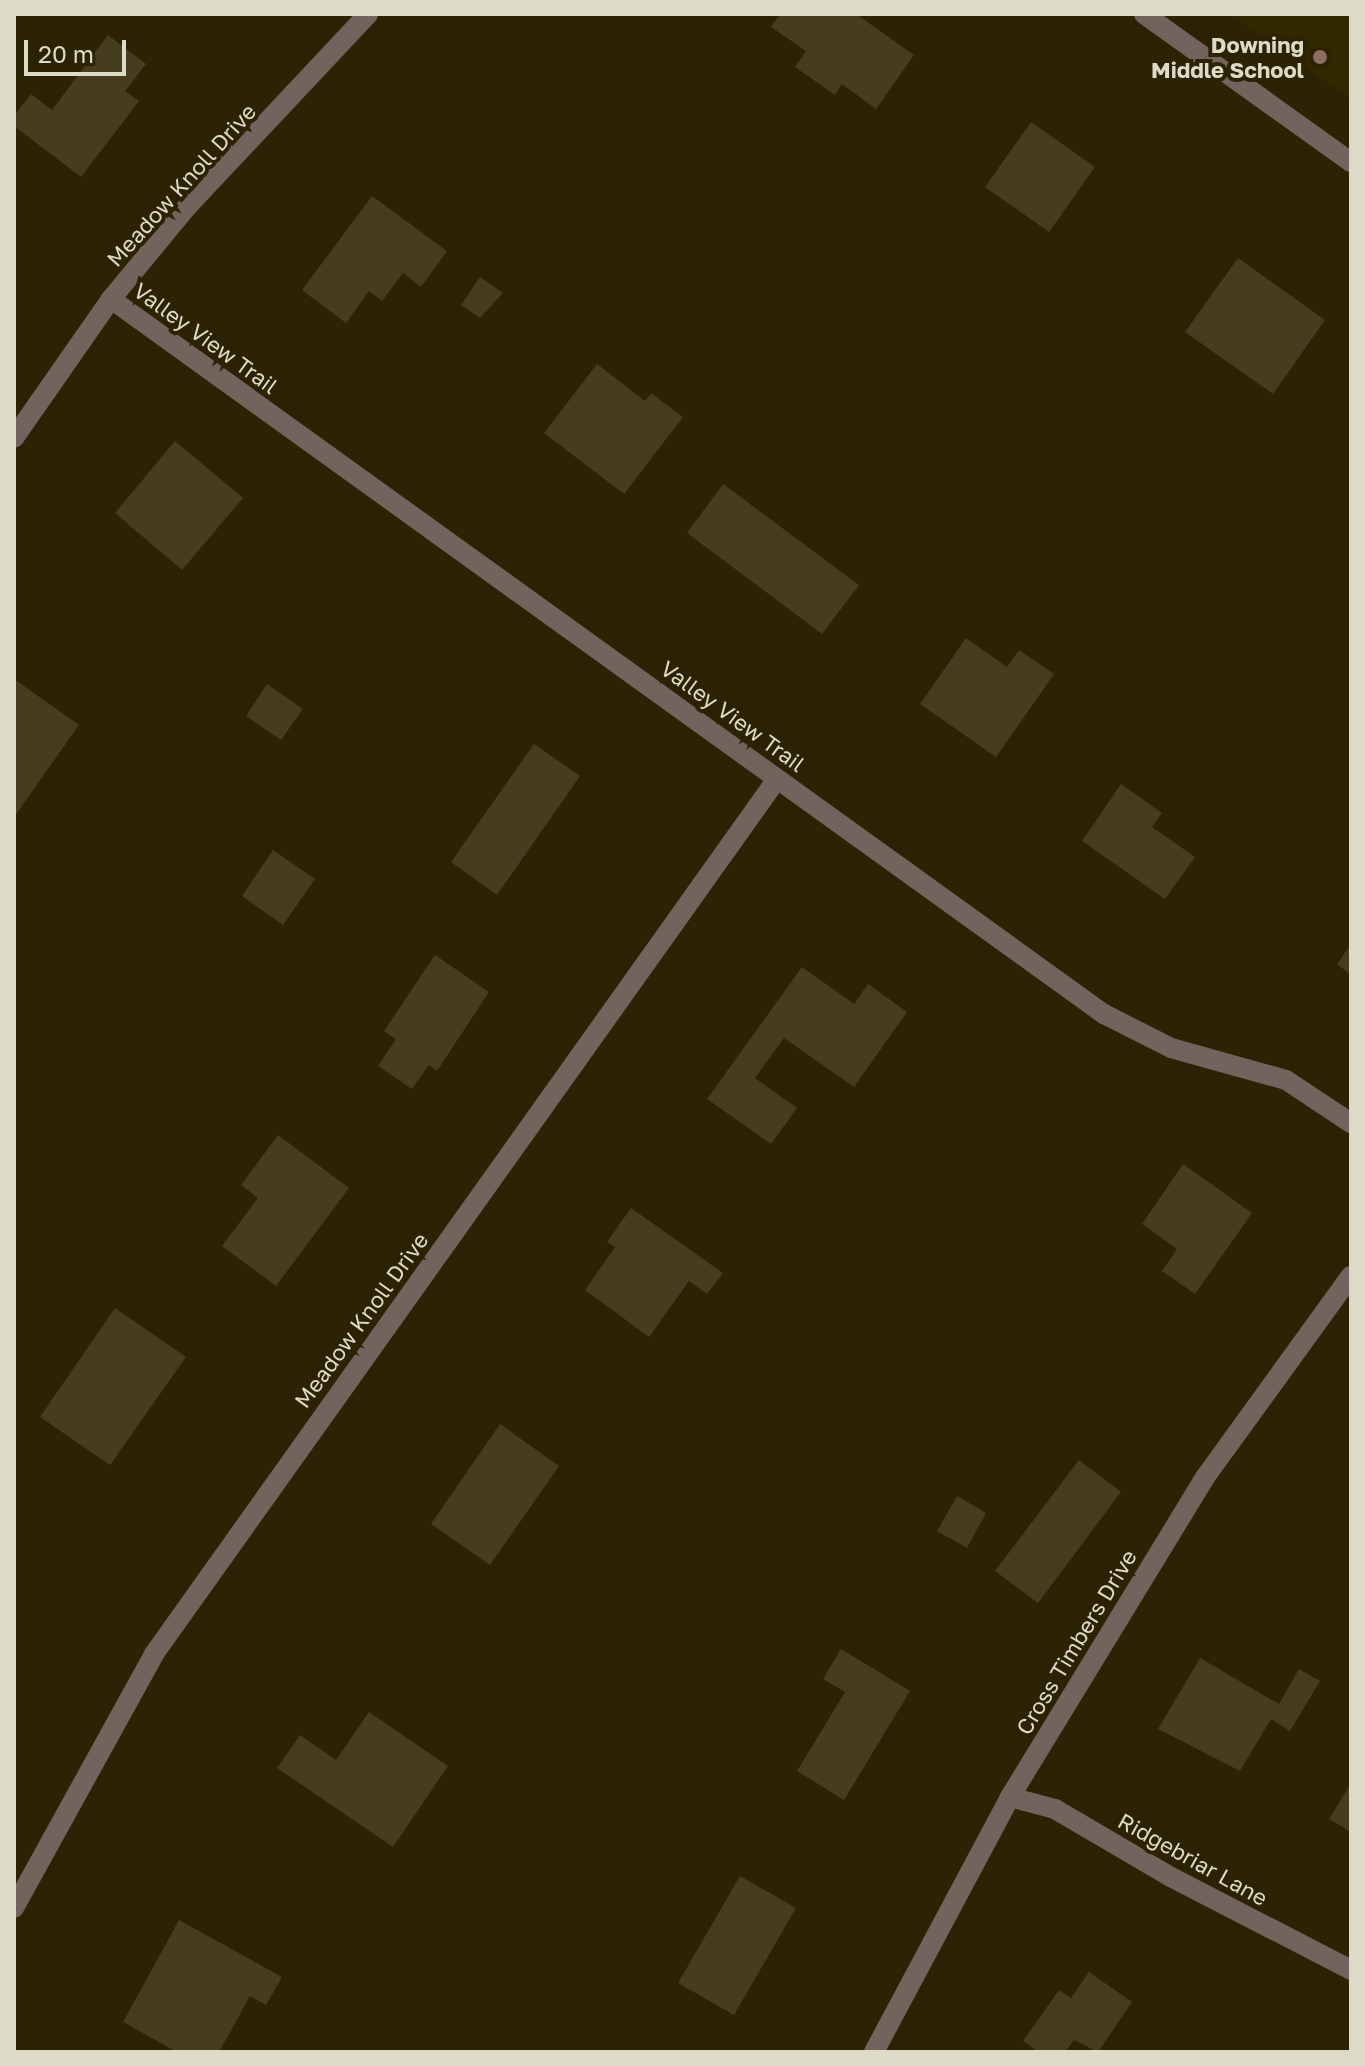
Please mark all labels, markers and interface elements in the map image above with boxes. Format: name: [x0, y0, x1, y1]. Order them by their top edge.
scale bar: [28, 24, 130, 74]
place label: Downing Middle School: [1151, 31, 1304, 82]
text: 20 m: [38, 39, 94, 68]
marker: Downing Middle School: [1311, 48, 1329, 66]
street label: Meadow Knoll Drive: [101, 98, 261, 272]
street label: Valley View Trail: [129, 277, 283, 399]
street label: Valley View Trail: [656, 655, 810, 777]
street label: Meadow Knoll Drive: [289, 1227, 433, 1413]
street label: Cross Timbers Drive: [1010, 1545, 1142, 1739]
street label: Ridgebriar Lane: [1114, 1807, 1272, 1911]

